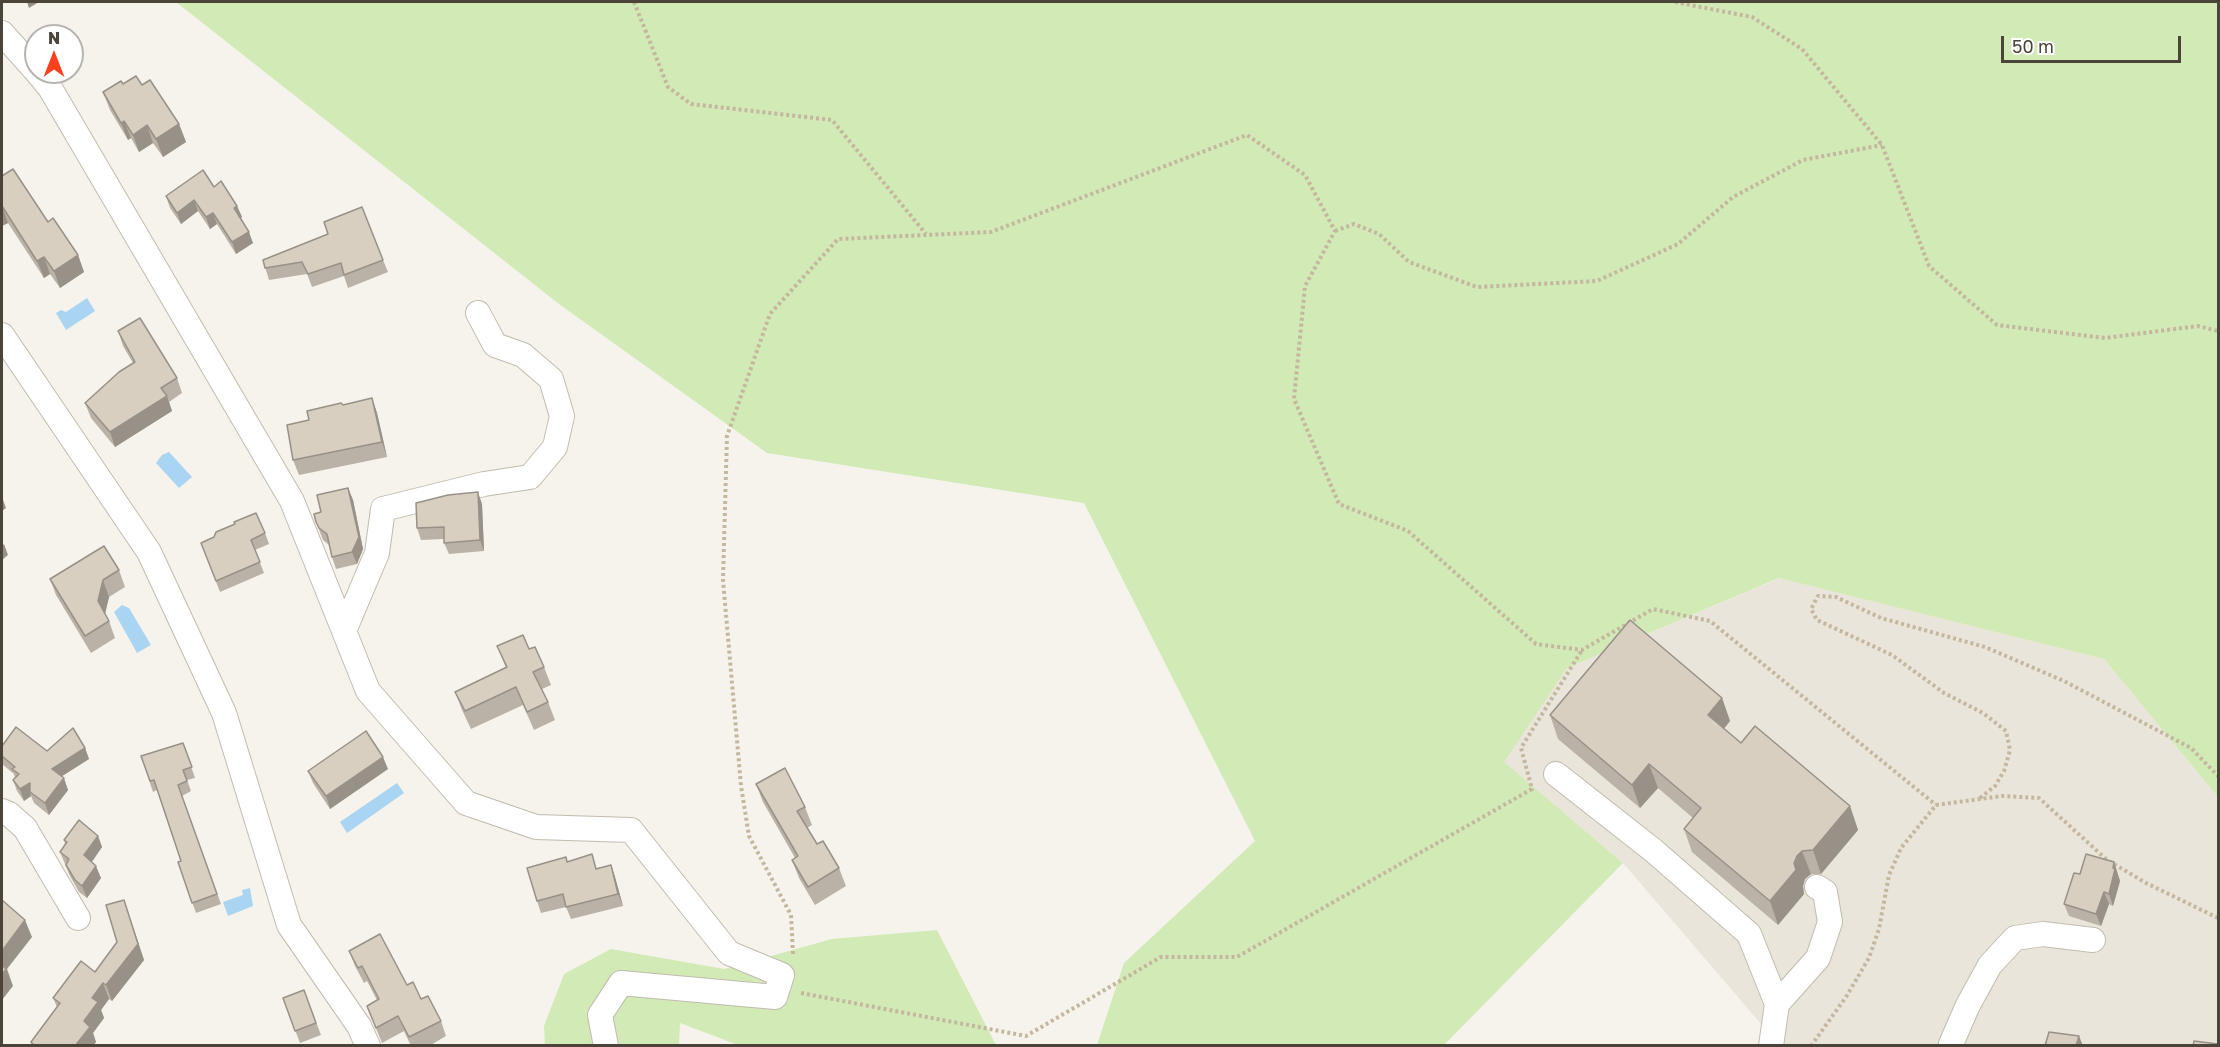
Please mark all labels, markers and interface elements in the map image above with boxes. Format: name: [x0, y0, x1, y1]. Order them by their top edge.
north arrow: [24, 24, 84, 84]
scale bar: [2004, 24, 2184, 62]
text: N: [48, 28, 60, 48]
text: 50 m: [2012, 35, 2054, 57]

